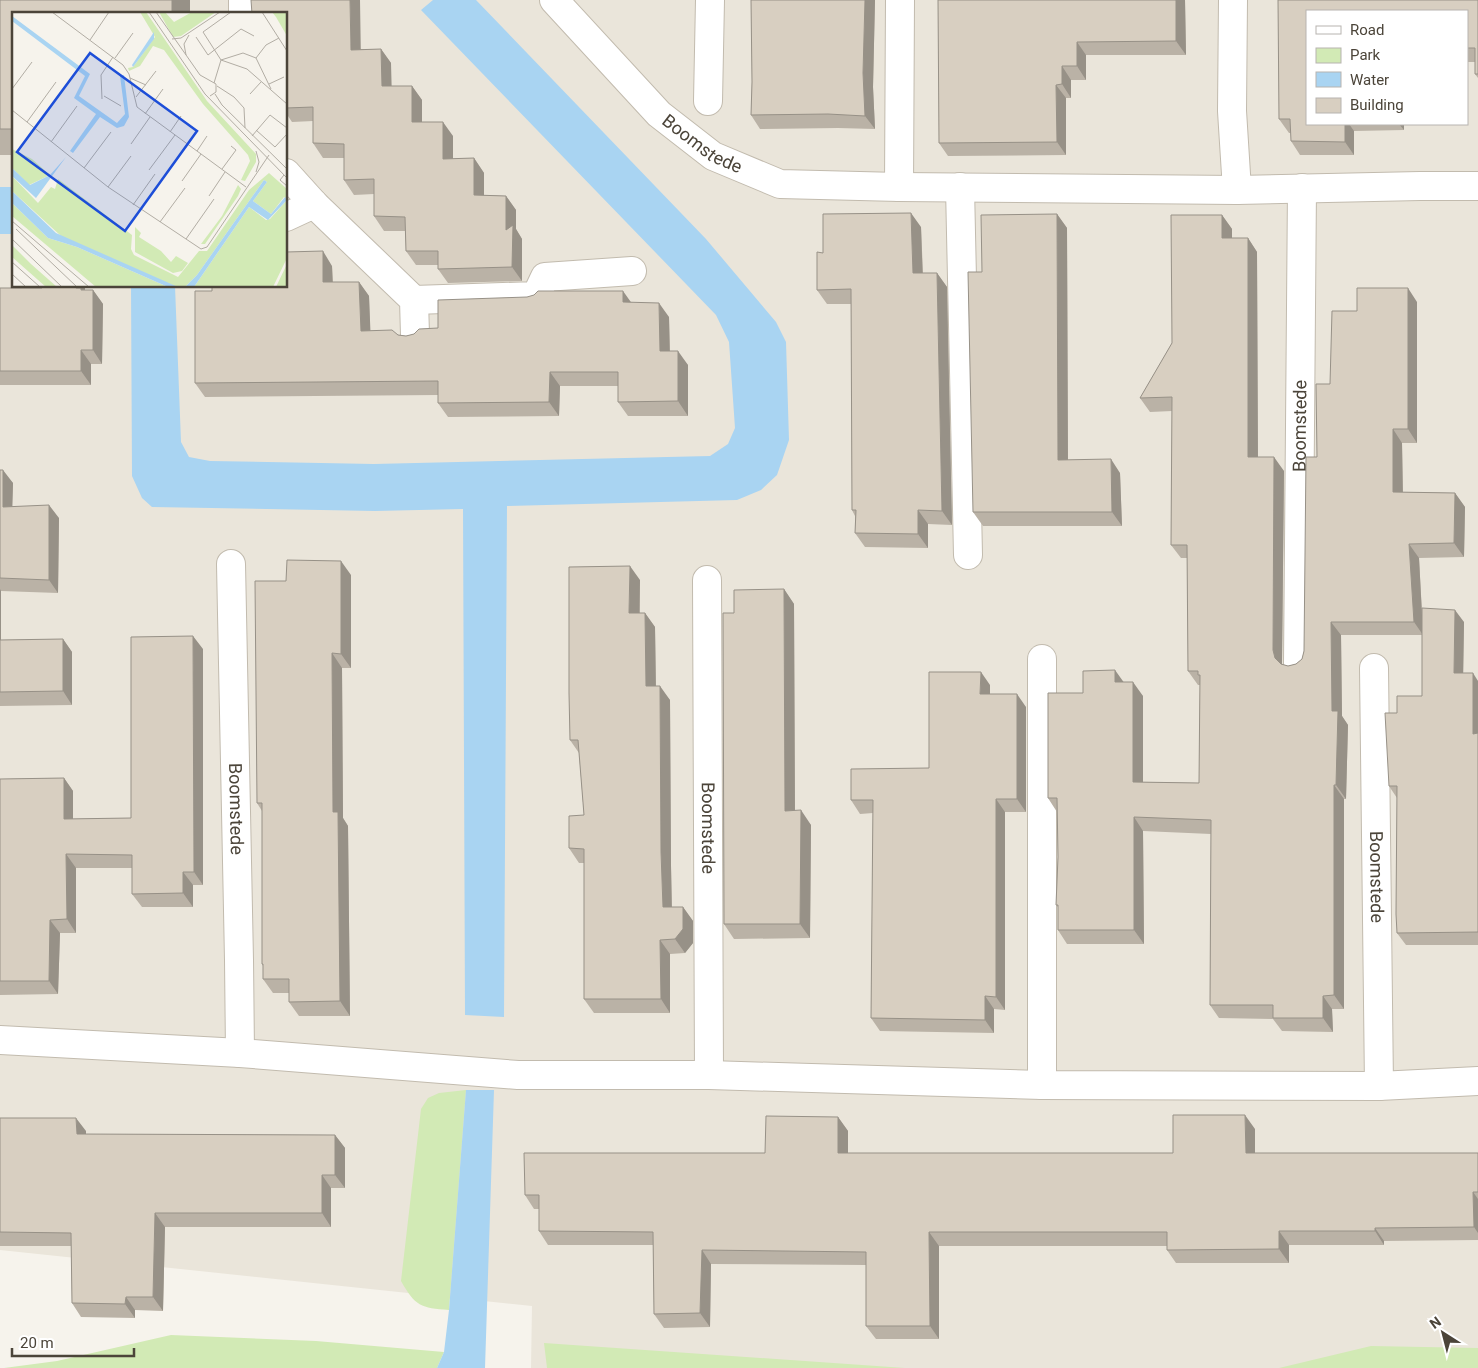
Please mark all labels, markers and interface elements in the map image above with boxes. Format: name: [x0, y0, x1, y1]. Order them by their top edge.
legend: [1306, 10, 1468, 125]
inset map: [12, 12, 288, 288]
text: Road: [1350, 21, 1384, 39]
text: Park: [1350, 46, 1381, 64]
text: Water: [1350, 71, 1389, 89]
text: Building: [1350, 96, 1404, 114]
street label: Boomstede: [658, 110, 745, 177]
street label: Boomstede: [1289, 380, 1310, 472]
street label: Boomstede: [225, 763, 248, 855]
street label: Boomstede: [698, 782, 719, 874]
street label: Boomstede: [1366, 831, 1388, 923]
north arrow: [1418, 1308, 1468, 1358]
text: N: [1427, 1313, 1444, 1332]
scale bar: [12, 1326, 135, 1358]
text: 20 m: [20, 1334, 54, 1352]

